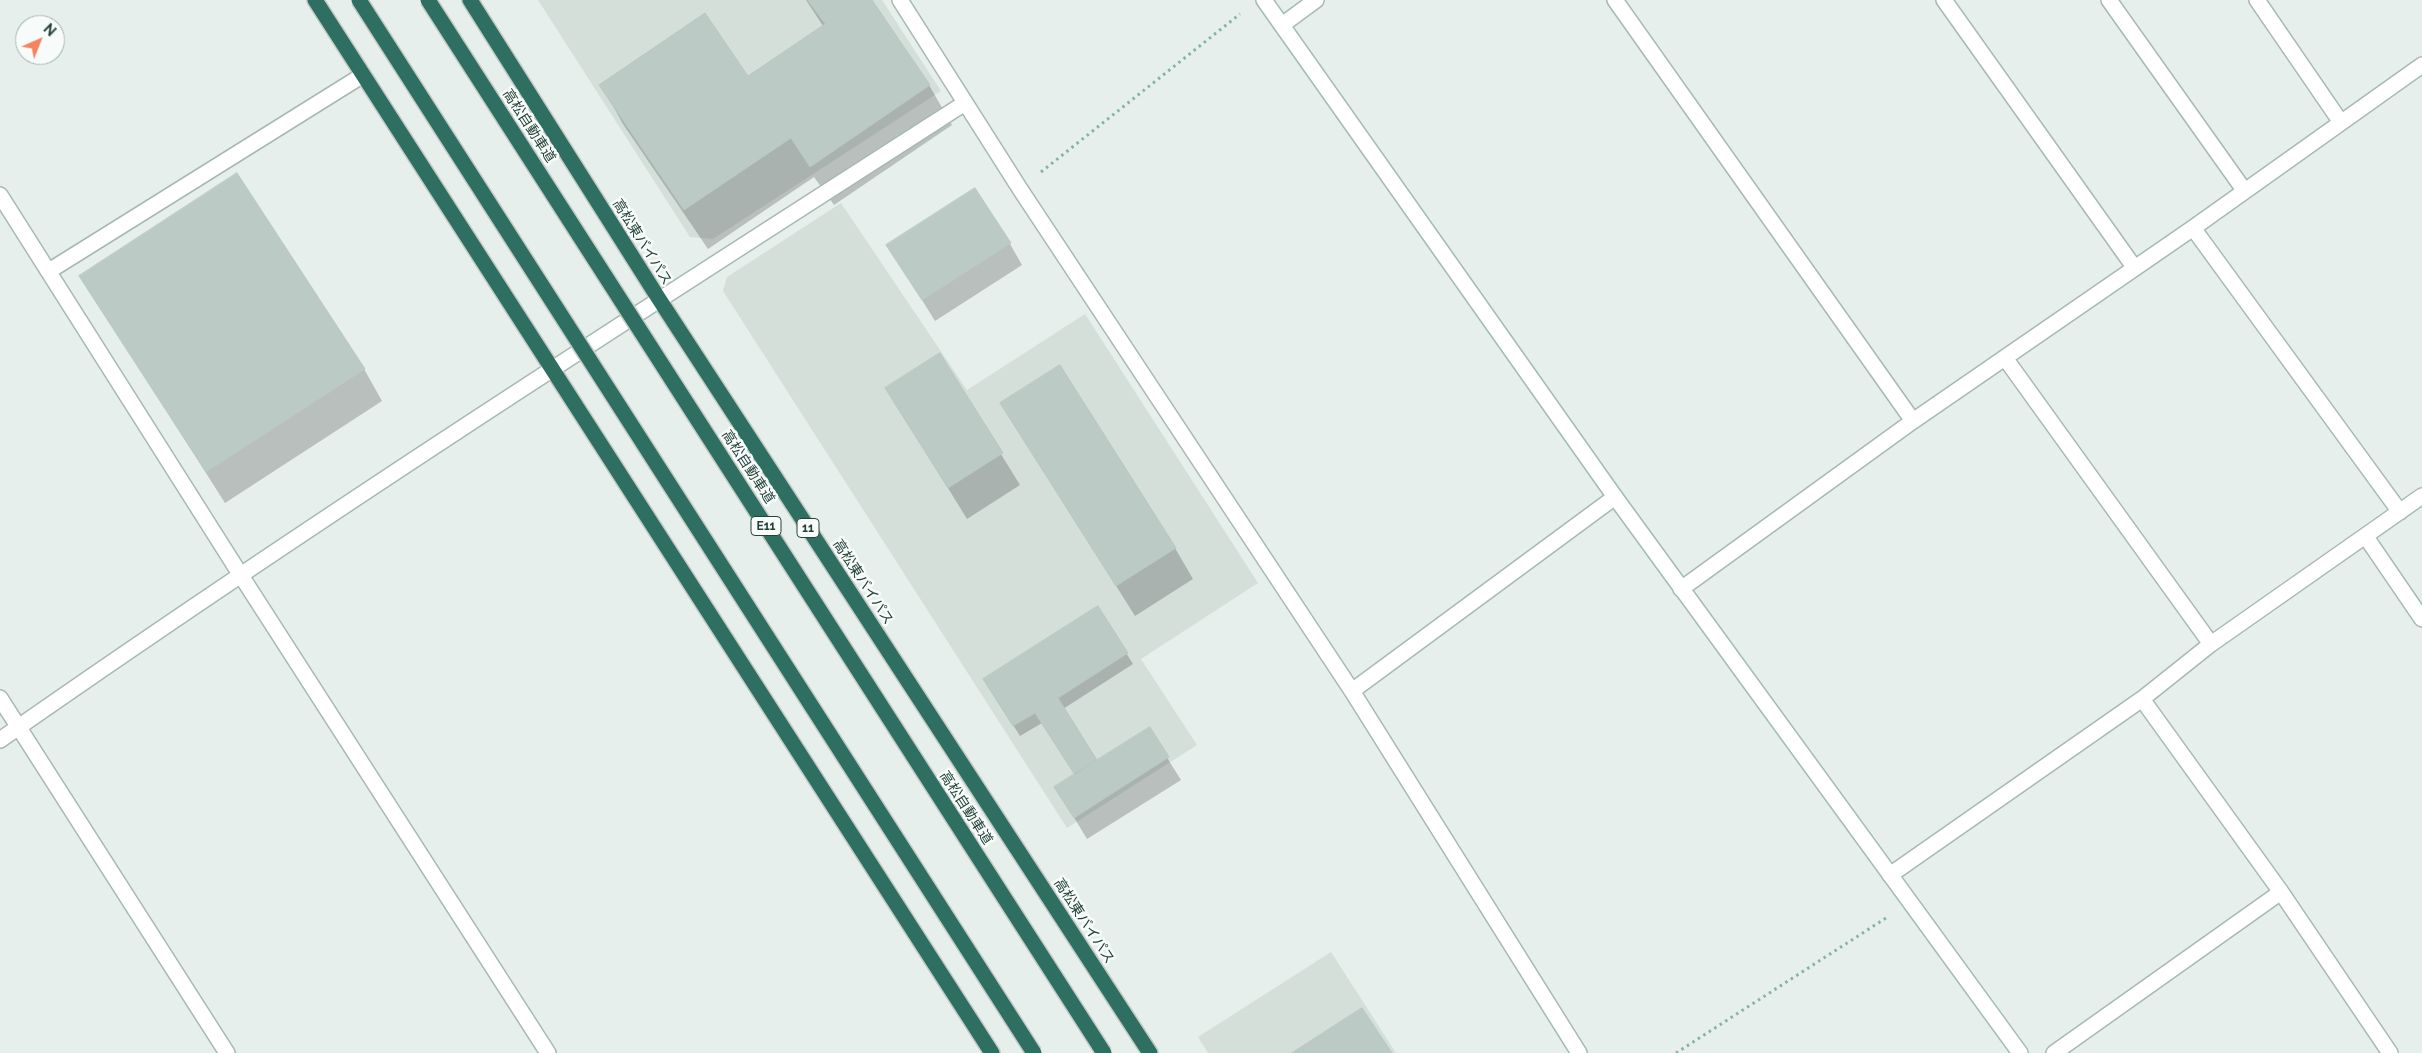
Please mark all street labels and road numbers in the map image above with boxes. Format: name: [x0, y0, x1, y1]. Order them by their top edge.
street label: 高松自動車道: [499, 86, 559, 166]
street label: 高松東バイパス: [609, 196, 675, 288]
street label: 高松自動車道: [718, 427, 778, 507]
road number: E11: [751, 516, 781, 536]
road number: 11: [797, 518, 819, 538]
street label: 高松東バイパス: [829, 536, 897, 628]
street label: 高松自動車道: [936, 768, 996, 848]
street label: 高松東バイパス: [1050, 875, 1118, 967]

